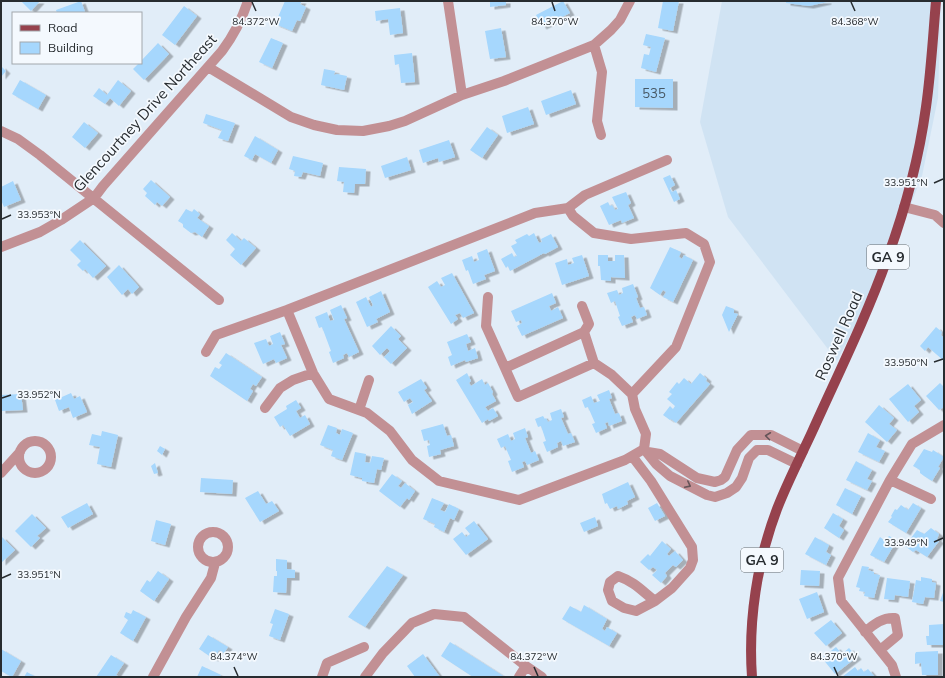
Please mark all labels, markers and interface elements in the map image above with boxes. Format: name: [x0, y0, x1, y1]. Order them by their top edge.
legend: [12, 12, 142, 64]
text: 84.372°W: [232, 15, 280, 28]
text: 84.370°W: [531, 15, 579, 28]
text: 84.368°W: [831, 15, 879, 28]
text: Road: [48, 20, 77, 35]
street label: Glencourtney Drive Northeast: [69, 30, 220, 195]
text: Building: [48, 40, 93, 55]
house number: 535: [642, 85, 666, 101]
text: 33.951°N: [884, 176, 928, 189]
text: 33.953°N: [17, 208, 61, 221]
road number: GA 9: [867, 245, 909, 269]
street label: Roswell Road: [811, 289, 867, 383]
text: 33.950°N: [884, 356, 928, 369]
text: 33.952°N: [17, 388, 61, 401]
one-way arrow: [765, 432, 771, 441]
one-way arrow: [684, 480, 691, 488]
text: 33.949°N: [884, 536, 928, 549]
road number: GA 9: [741, 548, 783, 572]
text: 33.951°N: [17, 568, 61, 581]
text: 84.374°W: [210, 650, 258, 663]
text: 84.372°W: [510, 650, 558, 663]
text: 84.370°W: [810, 650, 858, 663]

